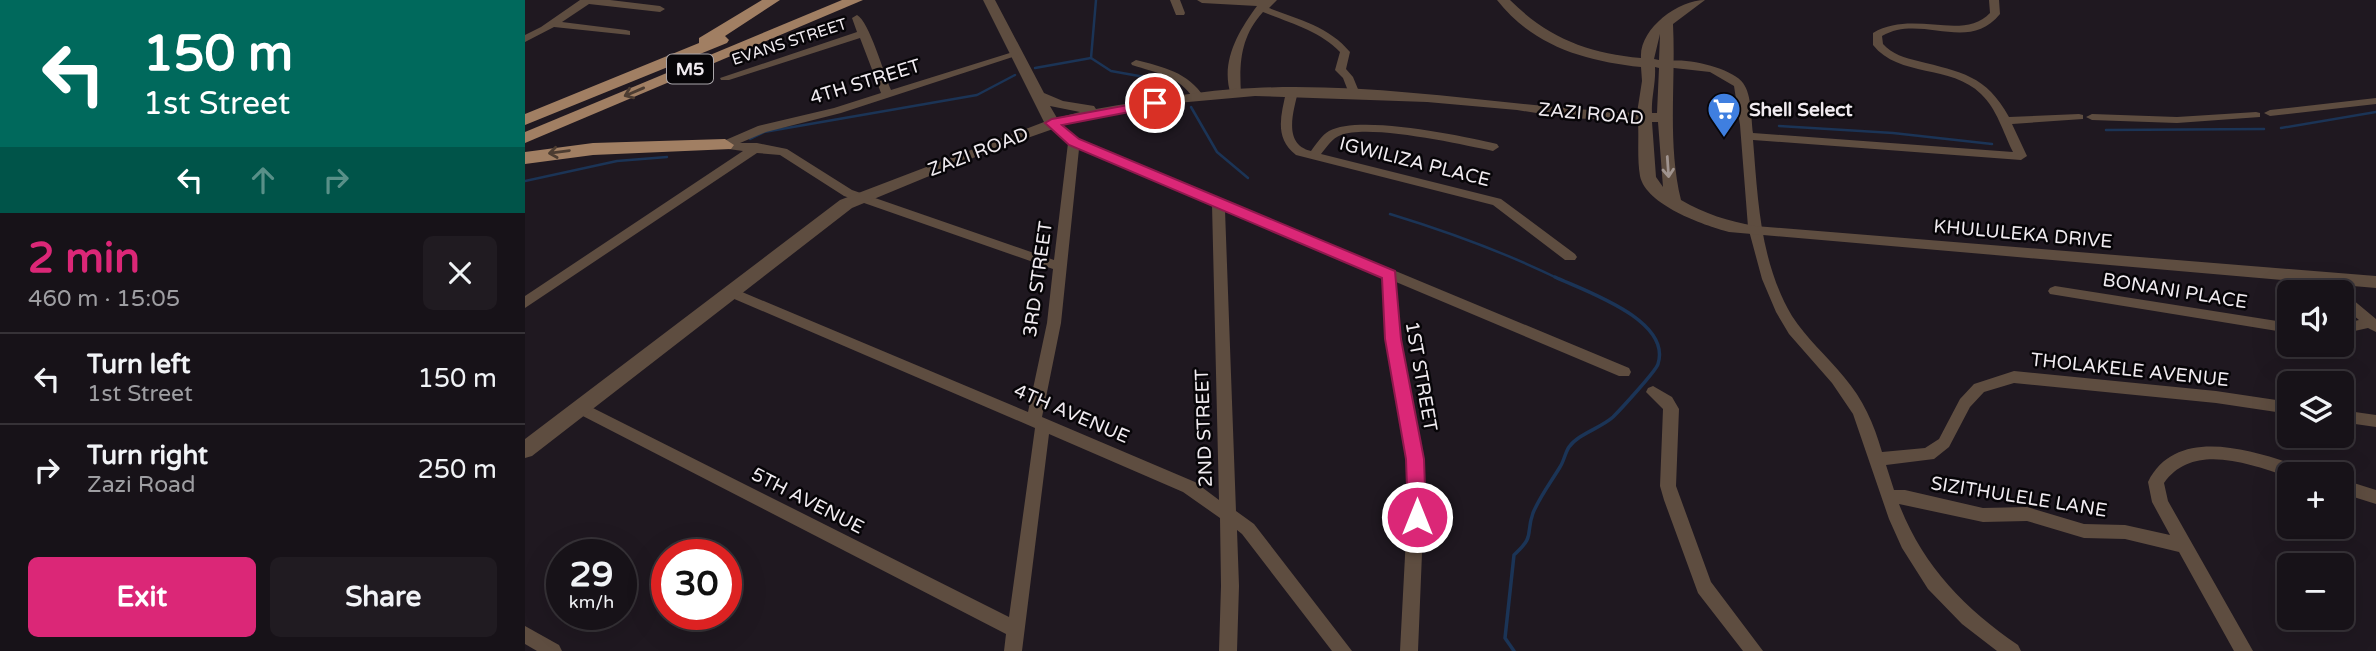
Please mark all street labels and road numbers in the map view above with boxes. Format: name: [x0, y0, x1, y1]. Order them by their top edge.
street label: EVANS STREET: [729, 14, 850, 70]
road number: M5: [667, 55, 713, 84]
street label: 4TH STREET: [807, 55, 924, 109]
street label: ZAZI ROAD: [1537, 98, 1645, 130]
street label: ZAZI ROAD: [925, 123, 1032, 181]
street label: IGWILIZA PLACE: [1337, 133, 1492, 191]
street label: KHULULEKA DRIVE: [1933, 215, 2113, 253]
street label: 3RD STREET: [1019, 219, 1057, 338]
street label: BONANI PLACE: [2101, 269, 2249, 313]
street label: 1ST STREET: [1401, 319, 1442, 433]
street label: THOLAKELE AVENUE: [2030, 349, 2230, 391]
street label: 2ND STREET: [1191, 368, 1217, 487]
street label: 4TH AVENUE: [1011, 380, 1133, 448]
street label: 5TH AVENUE: [748, 463, 867, 539]
street label: SIZITHULELE LANE: [1929, 472, 2109, 522]

